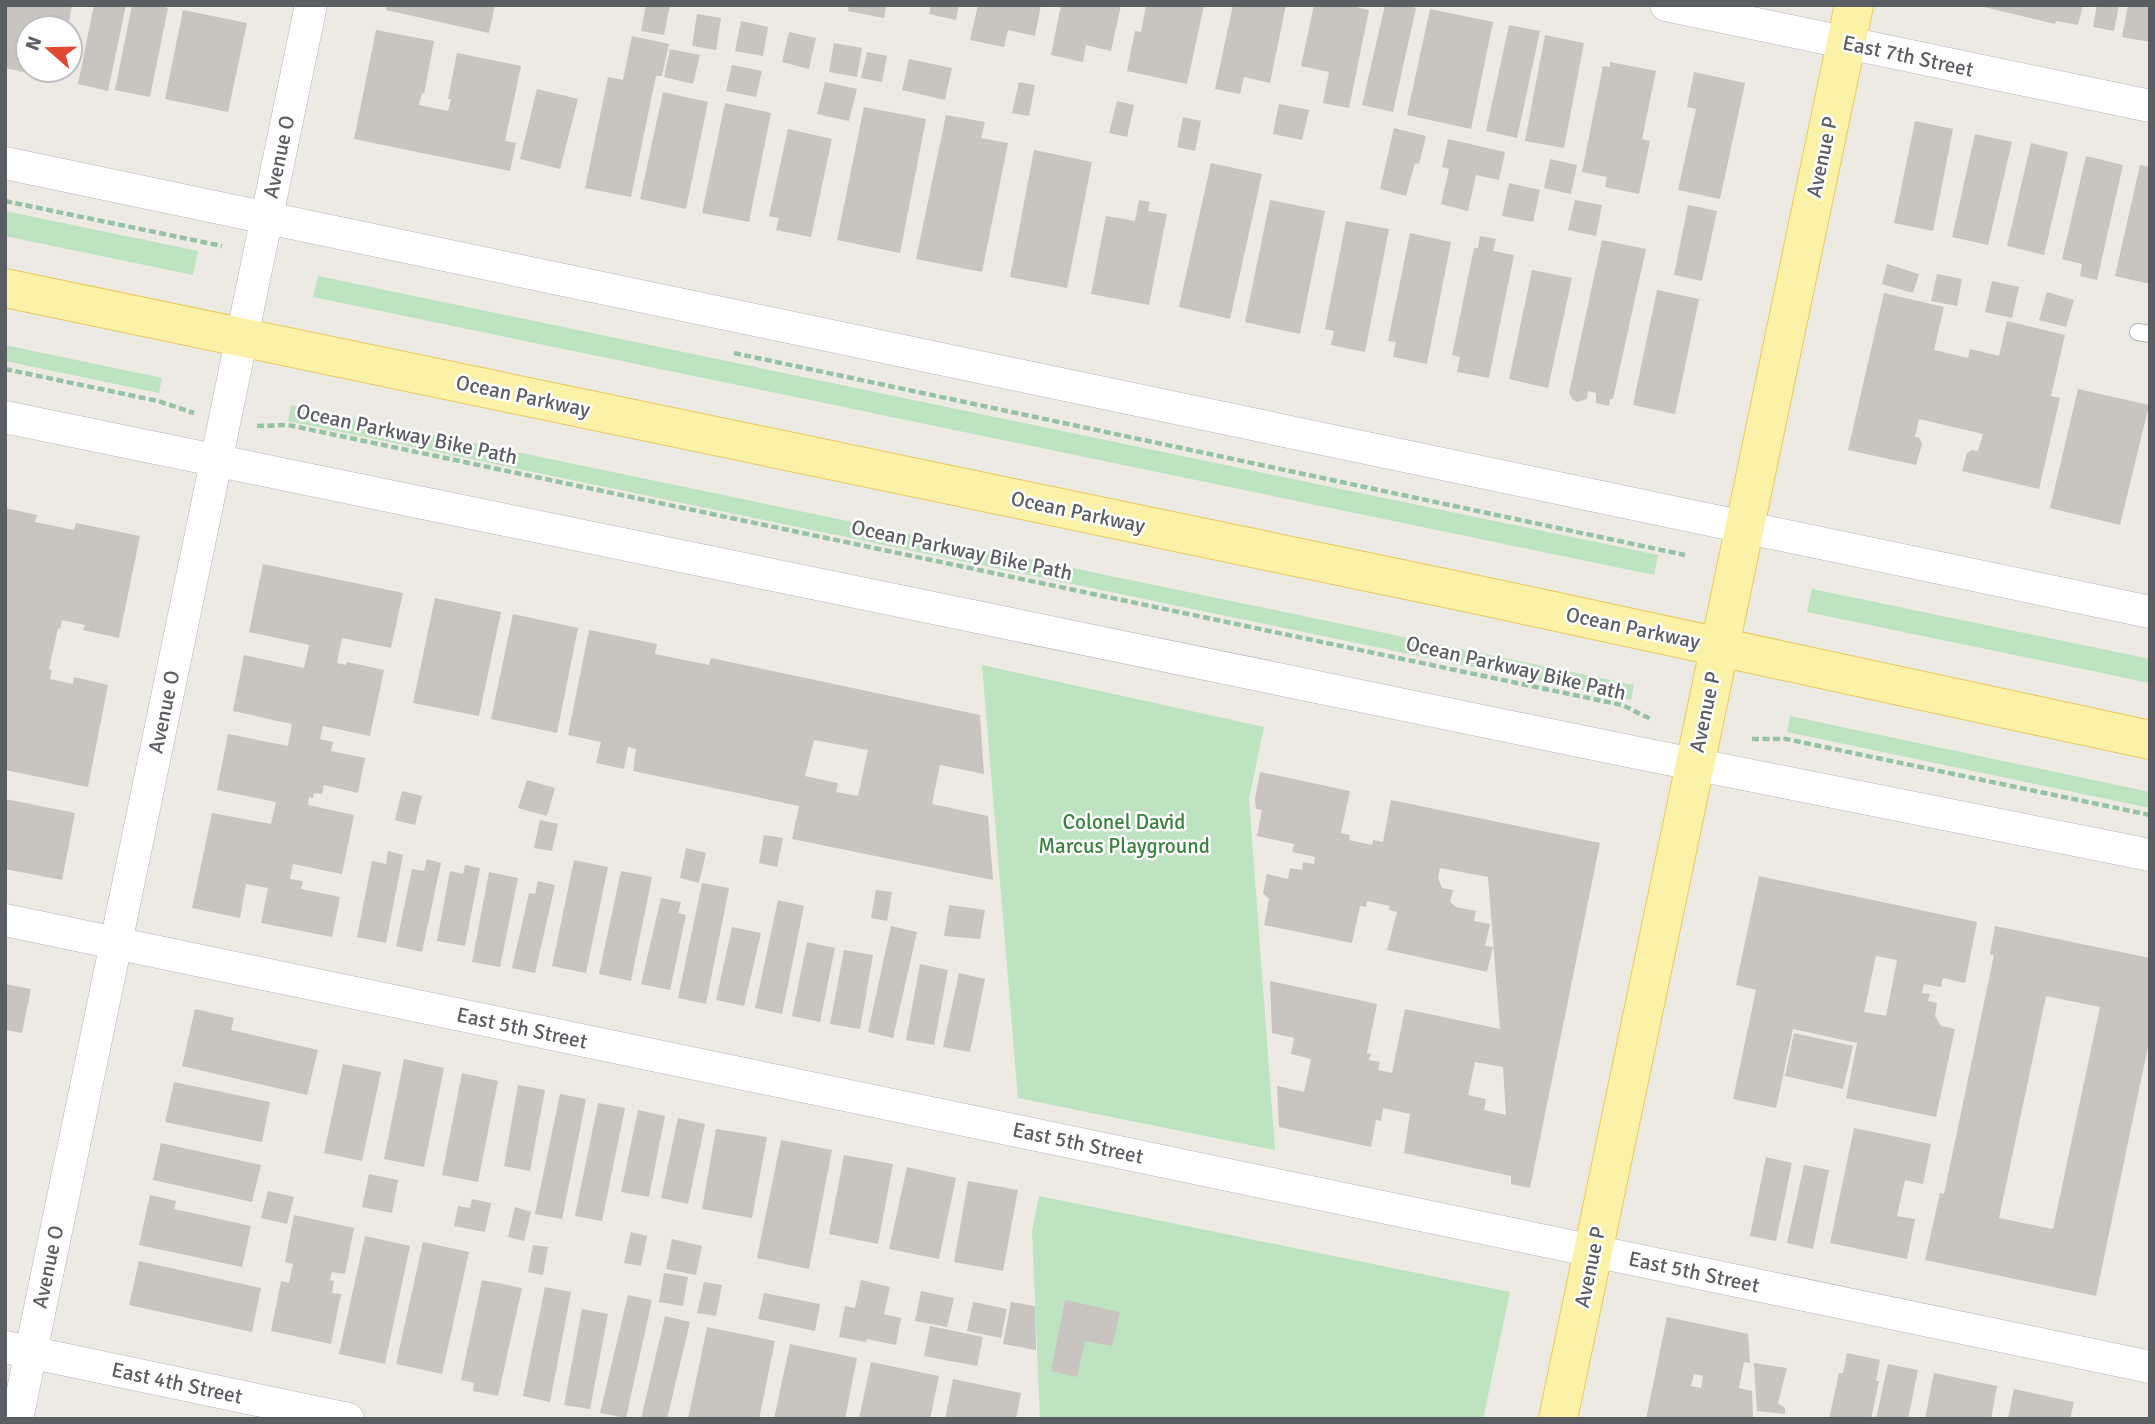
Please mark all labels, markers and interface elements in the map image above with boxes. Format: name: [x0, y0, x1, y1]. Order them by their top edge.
north arrow: [14, 14, 84, 84]
street label: East 7th Street: [1840, 29, 1976, 83]
text: N: [20, 33, 48, 54]
street label: Avenue O: [258, 113, 300, 201]
street label: Avenue P: [1801, 114, 1843, 200]
street label: Ocean Parkway: [454, 369, 593, 423]
street label: Ocean Parkway Bike Path: [294, 398, 520, 470]
street label: Ocean Parkway: [1009, 485, 1148, 539]
street label: Ocean Parkway Bike Path: [849, 514, 1075, 586]
street label: Ocean Parkway: [1564, 601, 1703, 655]
street label: Ocean Parkway Bike Path: [1403, 630, 1629, 706]
street label: Avenue O: [143, 668, 185, 756]
street label: Avenue P: [1684, 669, 1726, 755]
park label: Colonel David Marcus Playground: [1038, 809, 1210, 859]
street label: East 5th Street: [454, 1001, 590, 1055]
street label: East 5th Street: [1010, 1116, 1146, 1170]
street label: Avenue O: [27, 1223, 69, 1311]
street label: Avenue P: [1569, 1224, 1611, 1310]
street label: East 5th Street: [1626, 1245, 1762, 1299]
street label: East 4th Street: [109, 1356, 245, 1410]

